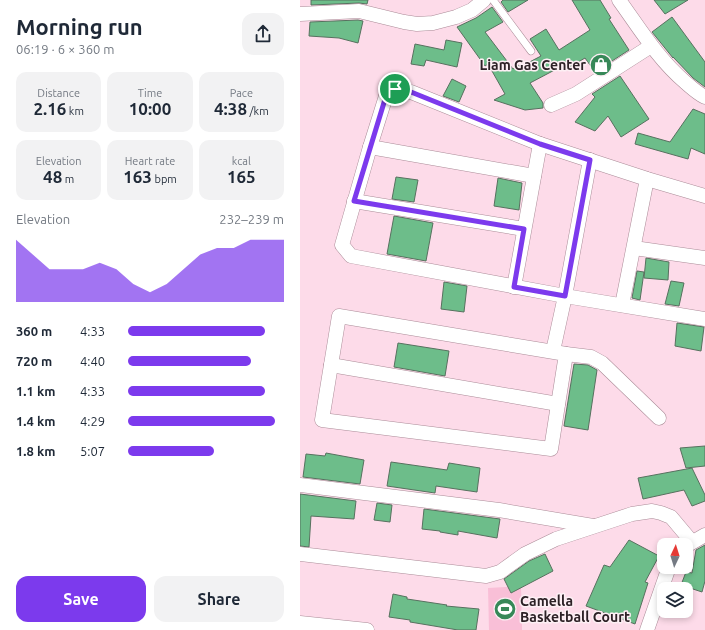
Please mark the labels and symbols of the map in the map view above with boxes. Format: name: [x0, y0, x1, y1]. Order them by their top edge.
shop icon: Liam Gas Center: [588, 52, 614, 78]
place label: Liam Gas Center: [479, 57, 586, 73]
pin: [378, 72, 412, 106]
north arrow: [657, 538, 693, 574]
place label: Camella Basketball Court: [520, 593, 630, 625]
sports icon: Camella Basketball Court: [492, 596, 518, 622]

